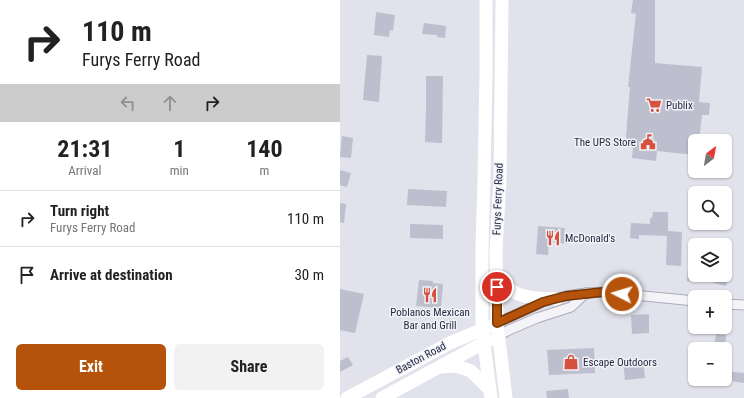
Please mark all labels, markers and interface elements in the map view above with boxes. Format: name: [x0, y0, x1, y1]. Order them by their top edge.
text: 110 m: [82, 15, 152, 48]
icon: right: [16, 16, 68, 68]
text: Furys Ferry Road: [82, 49, 200, 70]
icon: left: [117, 92, 139, 114]
icon: ahead: [159, 92, 181, 114]
icon: right: [201, 92, 223, 114]
supermarket icon: Publix: [645, 96, 663, 114]
place label: Publix: [666, 99, 693, 112]
public building icon: The UPS Store: [639, 133, 657, 151]
north arrow: [688, 134, 732, 178]
map controls: [688, 134, 732, 386]
text: 21:31: [57, 135, 112, 163]
text: 1: [173, 135, 185, 163]
text: 140: [246, 135, 283, 163]
place label: The UPS Store: [574, 136, 636, 149]
text: Arrival: [68, 163, 101, 178]
text: min: [170, 163, 189, 178]
text: m: [260, 163, 269, 178]
street label: Furys Ferry Road: [490, 163, 506, 235]
button: search: [688, 186, 732, 230]
text: Turn right: [50, 202, 109, 220]
icon: right: [16, 208, 38, 230]
text: 110 m: [287, 210, 324, 228]
text: Furys Ferry Road: [50, 220, 136, 235]
restaurant icon: McDonald's: [544, 229, 562, 247]
place label: McDonald's: [565, 232, 615, 245]
button: layers: [688, 238, 732, 282]
icon: arrive: [16, 264, 38, 286]
text: Arrive at destination: [50, 266, 173, 284]
text: 30 m: [294, 266, 324, 284]
pin: [480, 270, 514, 304]
position arrow: [601, 273, 643, 315]
icon: arrive: [486, 276, 508, 298]
restaurant icon: Poblanos Mexican Bar and Grill: [421, 286, 439, 304]
button: +: [688, 290, 732, 334]
place label: Poblanos Mexican Bar and Grill: [390, 306, 470, 332]
street label: Baston Road: [394, 339, 448, 377]
button: −: [688, 342, 732, 386]
button: Exit: [16, 344, 166, 390]
button: Share: [174, 344, 324, 390]
shop icon: Escape Outdoors: [562, 353, 580, 371]
place label: Escape Outdoors: [583, 356, 657, 369]

